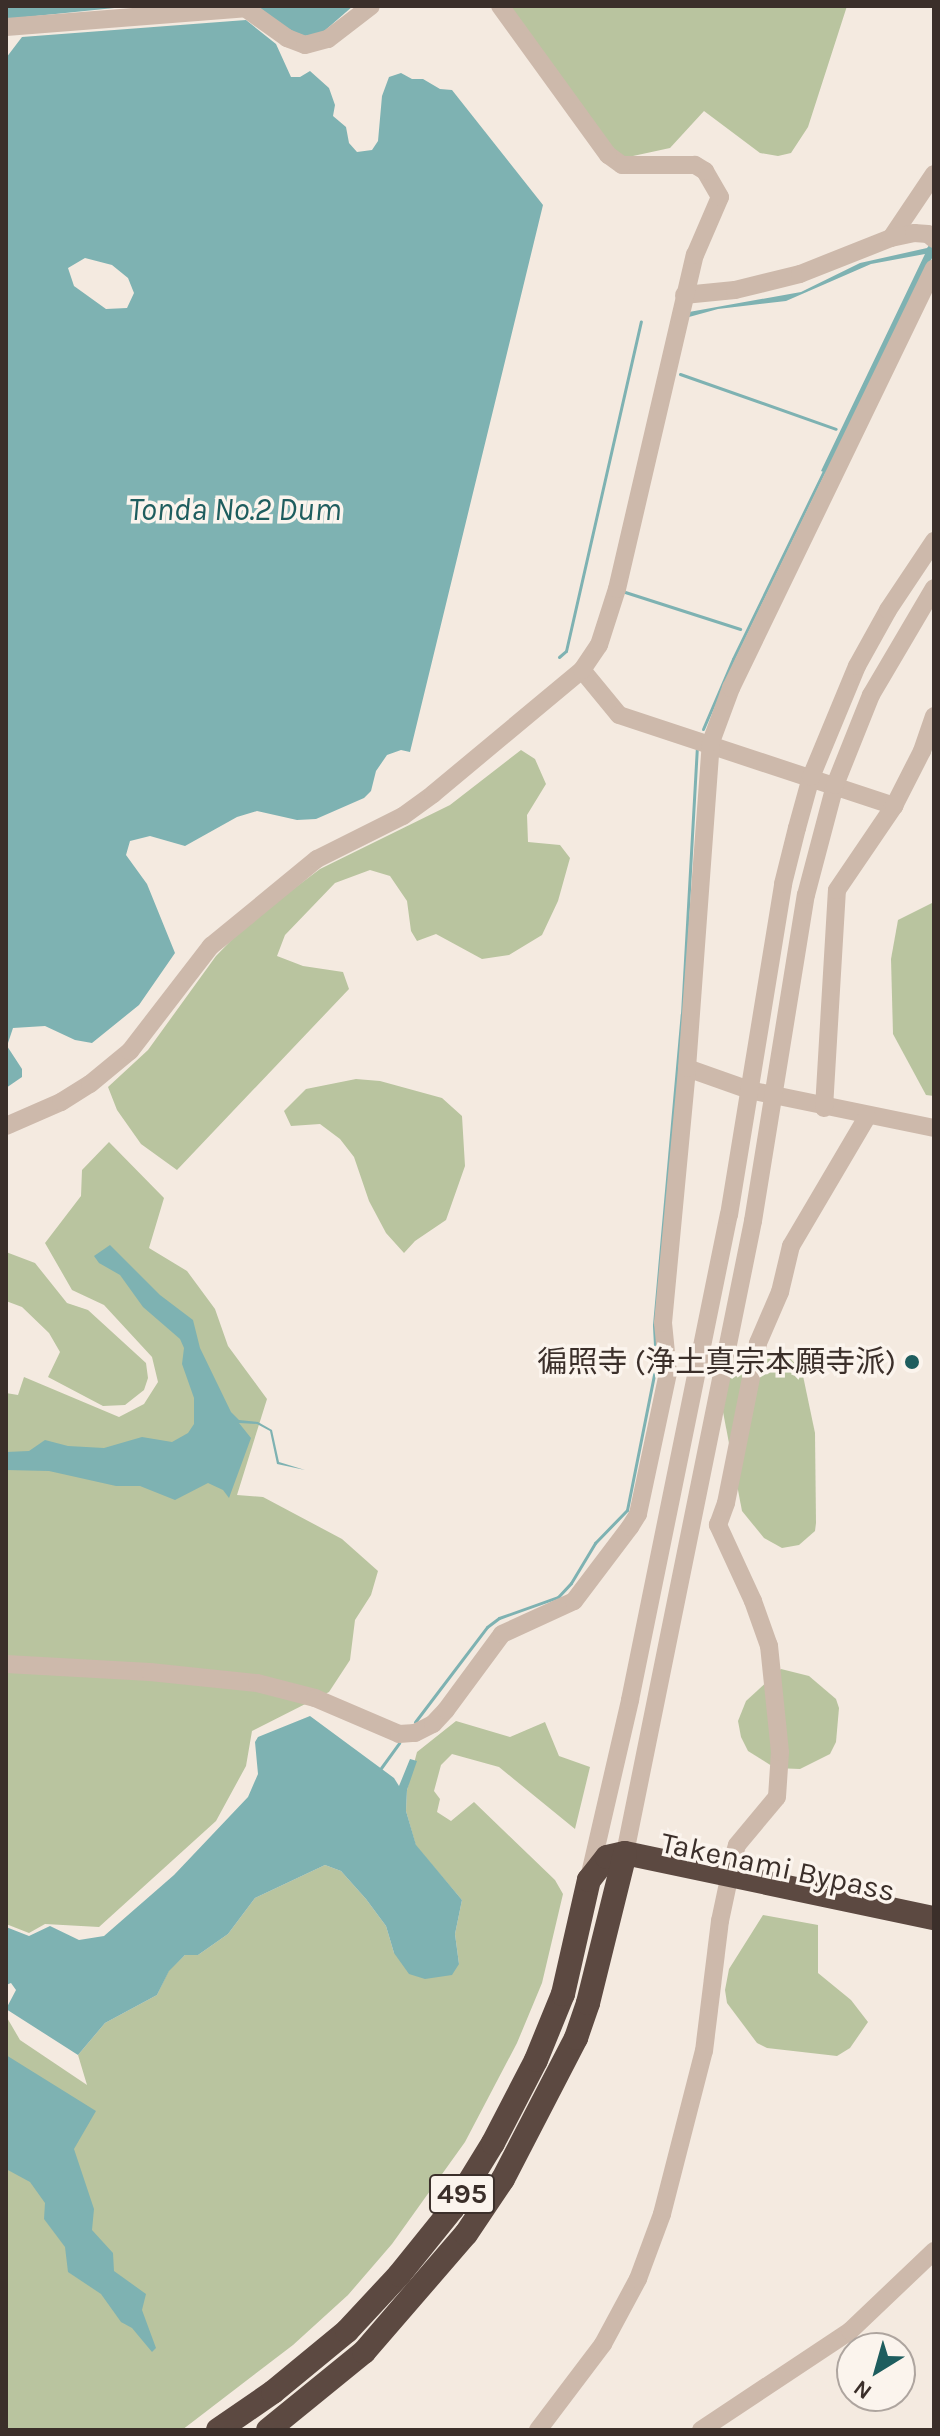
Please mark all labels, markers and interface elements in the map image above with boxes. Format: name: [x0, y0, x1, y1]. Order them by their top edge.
water label: Tonda No.2 Dum: [129, 491, 341, 529]
place label: 徧照寺 (浄土真宗本願寺派): [538, 1344, 896, 1380]
marker: 徧照寺 (浄土真宗本願寺派): [903, 1353, 921, 1371]
street label: Takenami Bypass: [658, 1825, 898, 1909]
road number: 495: [428, 2170, 496, 2218]
north arrow: [836, 2332, 916, 2412]
text: N: [849, 2374, 877, 2405]

